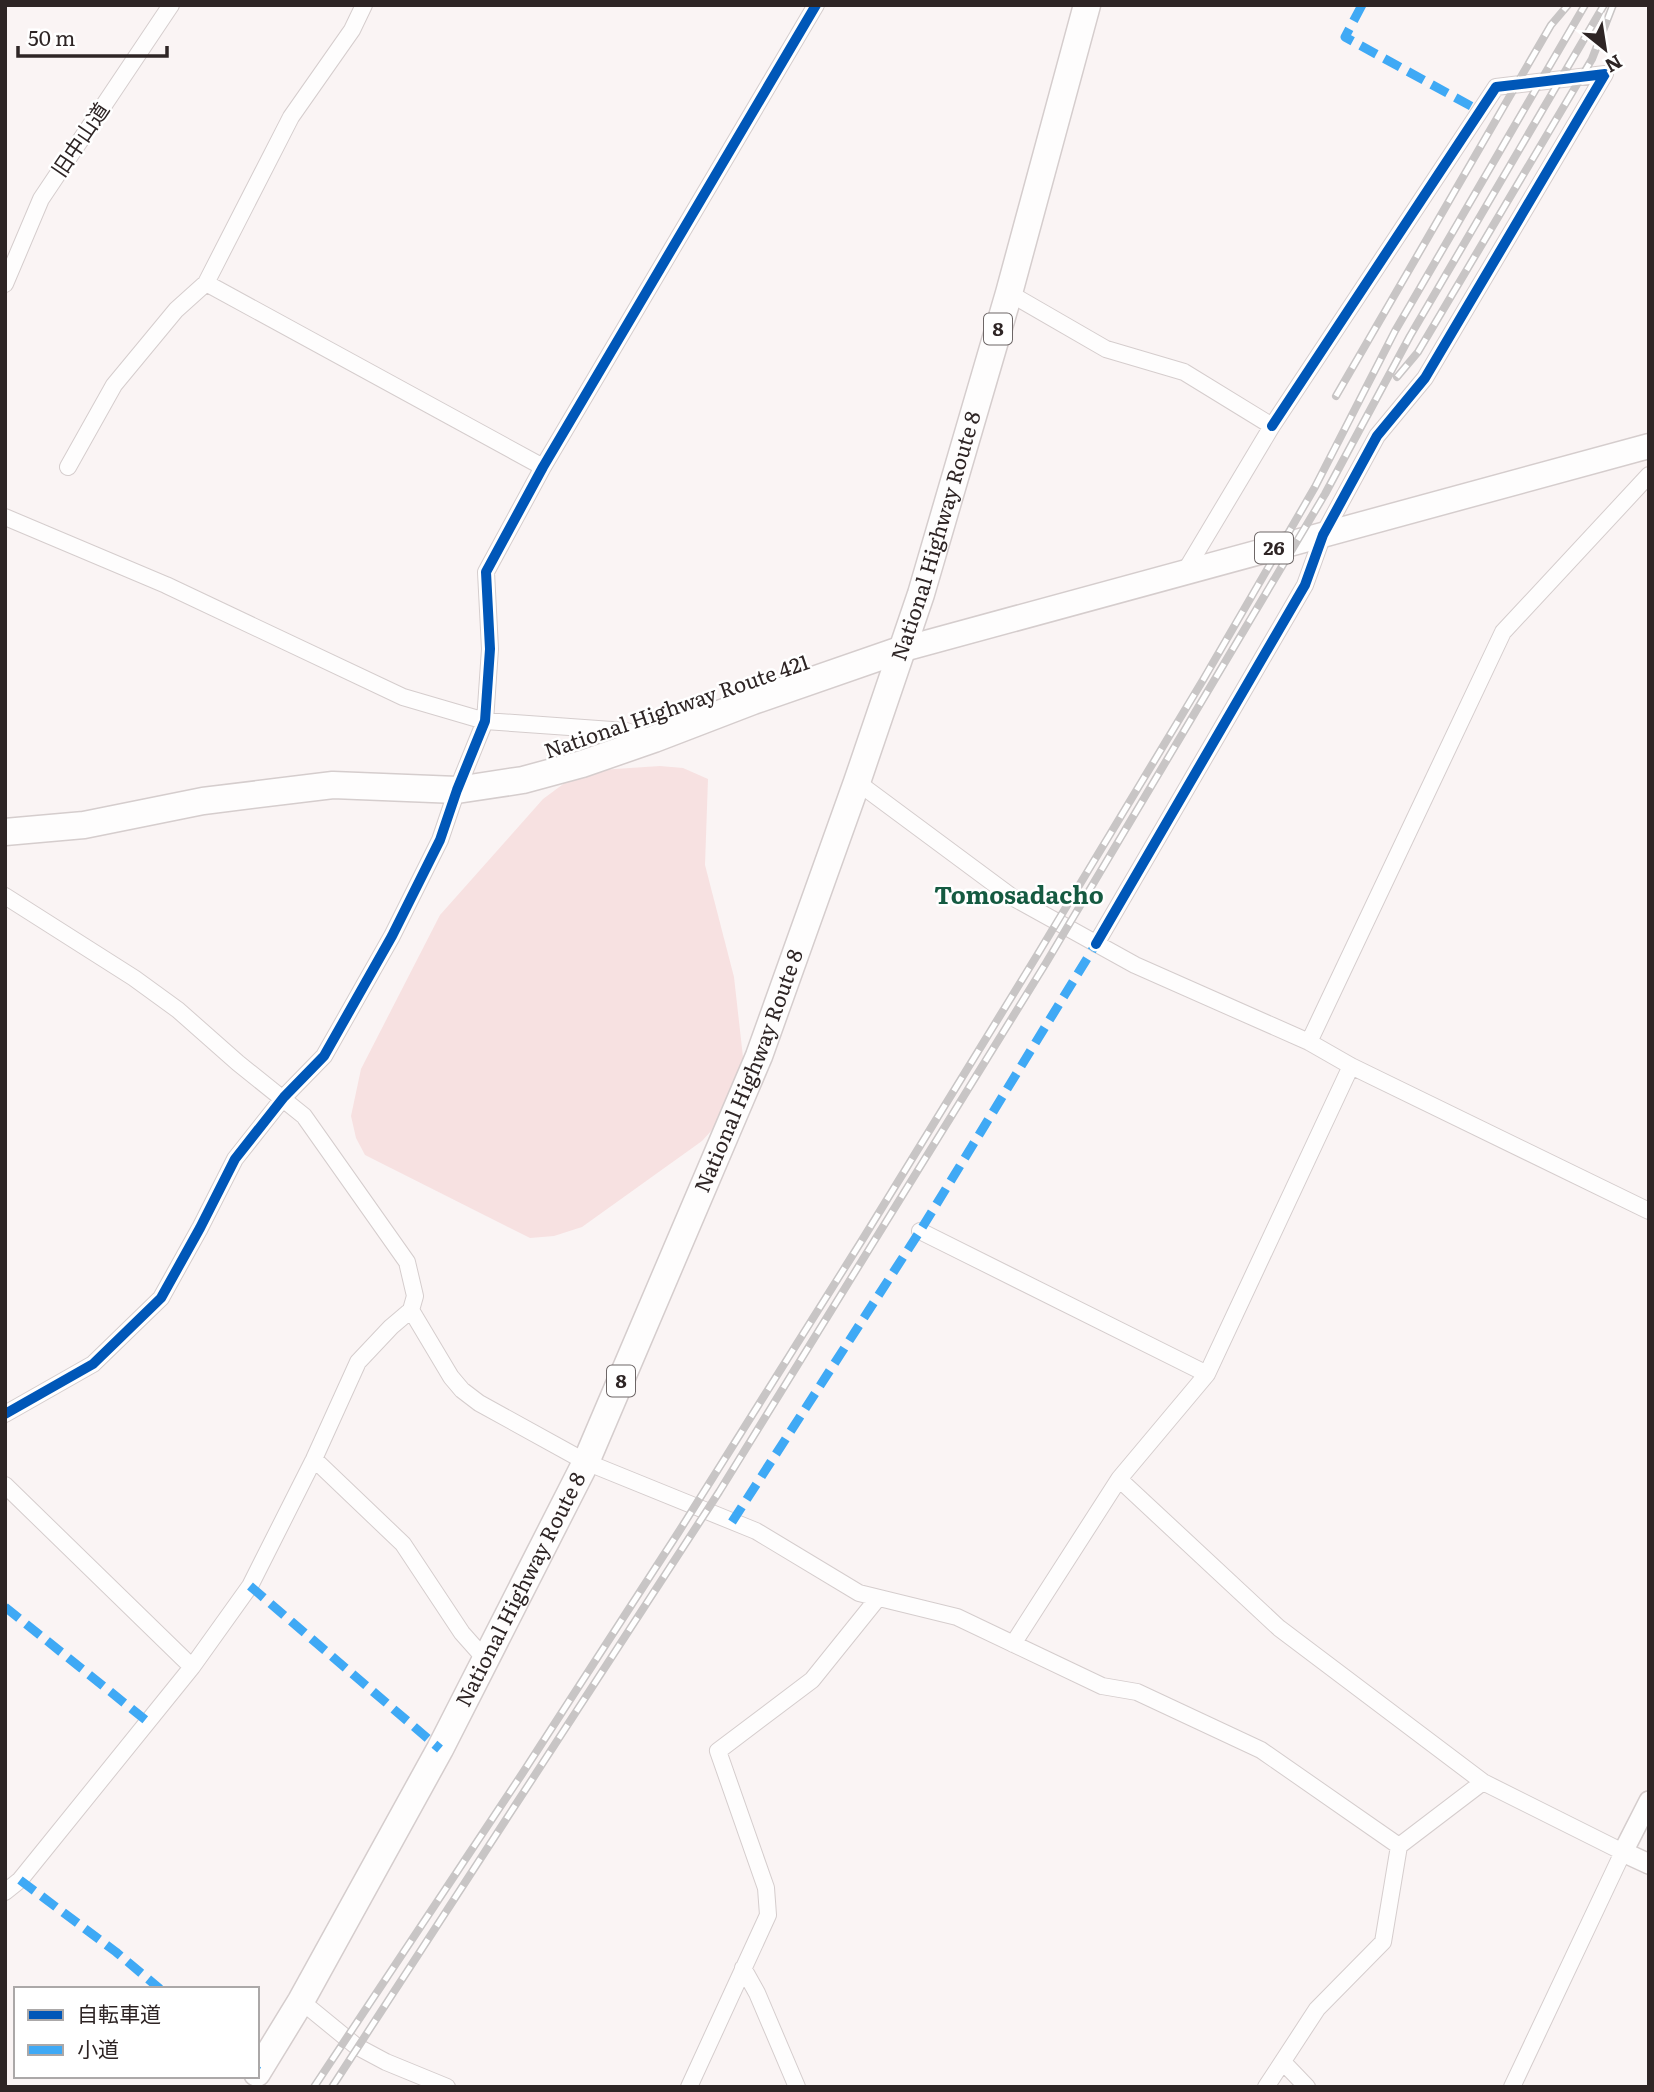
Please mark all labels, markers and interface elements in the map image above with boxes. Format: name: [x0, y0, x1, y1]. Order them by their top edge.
scale bar: [18, 14, 166, 58]
north arrow: [1570, 14, 1640, 84]
text: 50 m: [28, 21, 75, 52]
text: N: [1600, 48, 1628, 81]
street label: 旧中山道: [43, 95, 115, 182]
road number: 8: [984, 314, 1012, 344]
street label: National Highway Route 8: [881, 407, 987, 664]
road number: 26: [1255, 533, 1293, 564]
street label: National Highway Route 421: [539, 645, 813, 765]
district label: Tomosadacho: [934, 876, 1104, 911]
street label: National Highway Route 8: [685, 944, 809, 1197]
road number: 8: [607, 1366, 635, 1396]
street label: National Highway Route 8: [446, 1466, 591, 1711]
legend: [14, 1987, 259, 2078]
text: 自転車道: [77, 1997, 161, 2028]
text: 小道: [77, 2032, 119, 2063]

